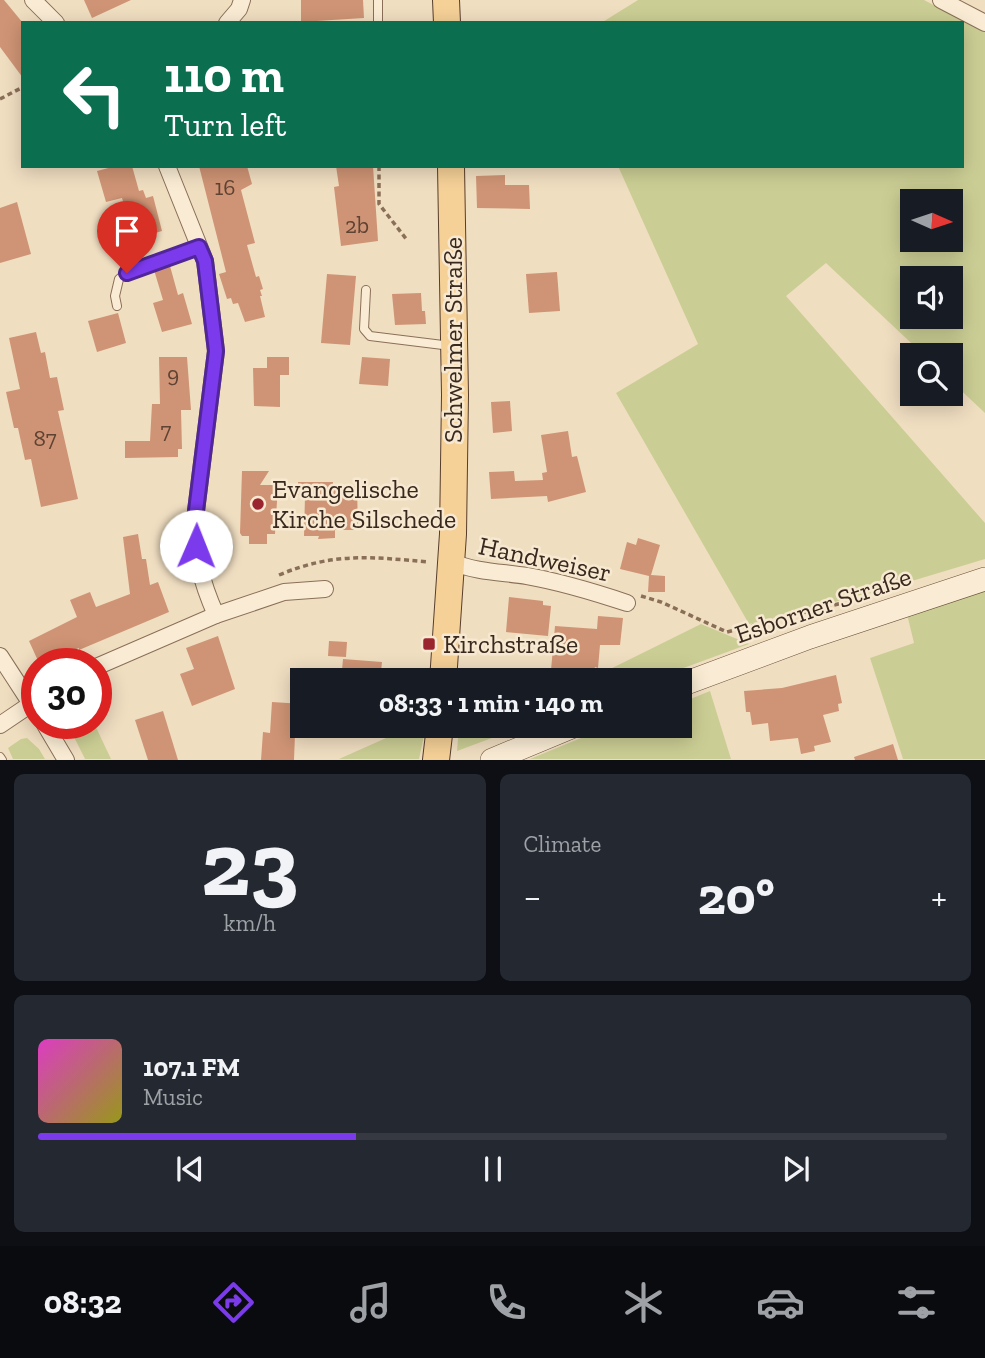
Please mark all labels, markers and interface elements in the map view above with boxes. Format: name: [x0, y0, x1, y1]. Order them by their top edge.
text: 110 m: [164, 46, 284, 105]
icon: left: [49, 49, 140, 140]
text: Turn left: [164, 106, 286, 144]
house number: 16: [214, 173, 236, 201]
north arrow: [900, 189, 962, 252]
map controls: [900, 189, 963, 406]
pin: [97, 201, 157, 273]
house number: 2b: [345, 211, 369, 239]
icon: arrive: [108, 212, 146, 250]
street label: Schwelmer Straße: [437, 237, 469, 443]
button: sound: [900, 266, 963, 329]
button: search: [900, 343, 963, 406]
house number: 9: [167, 360, 179, 388]
house number: 7: [161, 416, 172, 444]
house number: 87: [33, 424, 57, 452]
place label: Evangelische Kirche Silschede: [272, 473, 456, 535]
marker: Evangelische Kirche Silschede: [250, 496, 266, 512]
position arrow: [159, 509, 233, 583]
street label: Handweiser: [476, 529, 614, 589]
street label: Esborner Straße: [731, 560, 915, 650]
place label: Kirchstraße: [443, 628, 578, 660]
marker: Kirchstraße: [421, 636, 437, 652]
speed limit sign: 30: [21, 648, 112, 739]
text: 08:33 · 1 min · 140 m: [379, 687, 603, 719]
text: 23: [201, 809, 298, 918]
text: Climate: [524, 830, 601, 858]
text: 20°: [698, 865, 775, 927]
text: −: [524, 874, 541, 920]
text: +: [931, 874, 947, 920]
text: km/h: [224, 909, 276, 937]
text: 107.1 FM: [143, 1051, 240, 1083]
text: Music: [143, 1083, 203, 1111]
icon: previous: [171, 1150, 209, 1188]
icon: pause: [474, 1150, 512, 1188]
icon: next: [777, 1150, 815, 1188]
icon: directions: [209, 1278, 258, 1327]
icon: music: [346, 1278, 395, 1327]
icon: phone: [482, 1278, 531, 1327]
icon: climate: [619, 1278, 668, 1327]
icon: car: [756, 1278, 805, 1327]
icon: filters: [892, 1278, 941, 1327]
text: 08:32: [44, 1283, 122, 1321]

